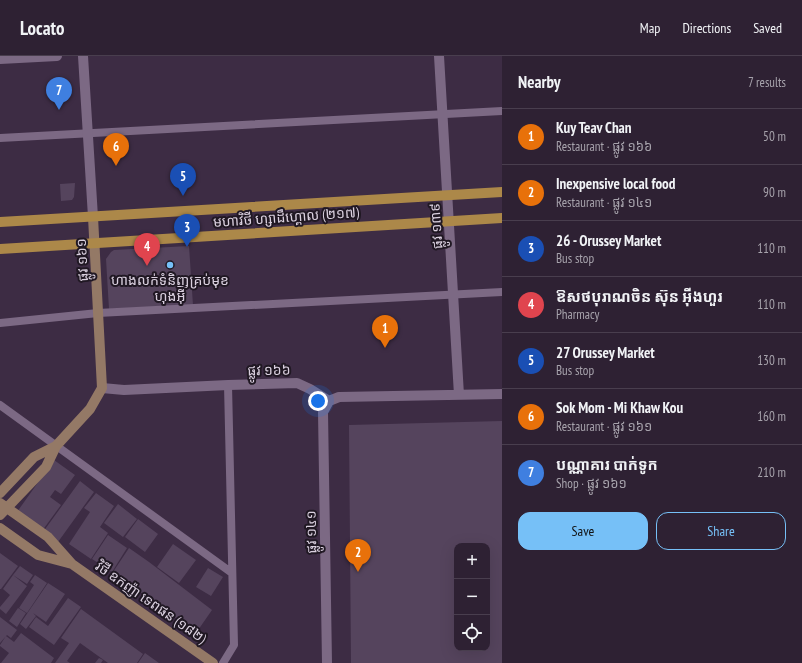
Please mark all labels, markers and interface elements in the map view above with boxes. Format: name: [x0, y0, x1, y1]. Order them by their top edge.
text: Locato: [20, 16, 65, 40]
text: Map: [640, 19, 660, 37]
text: Directions: [682, 19, 731, 37]
text: Saved: [753, 19, 782, 37]
text: Nearby: [518, 71, 561, 93]
text: 7 results: [748, 74, 786, 91]
pin: 7: [46, 77, 72, 110]
text: Kuy Teav Chan: [556, 118, 632, 137]
text: 1: [528, 128, 534, 145]
text: 50 m: [763, 128, 786, 145]
pin: 6: [103, 133, 129, 166]
text: Restaurant · ផ្លូវ ១៦៦: [556, 138, 652, 155]
pin: 5: [170, 163, 196, 196]
text: Inexpensive local food: [556, 174, 675, 193]
text: 2: [528, 184, 534, 201]
text: 90 m: [763, 184, 786, 201]
text: Restaurant · ផ្លូវ ១៤១: [556, 194, 652, 211]
street label: ផ្លូវ ១៣៩: [425, 202, 450, 250]
street label: មហាវិថី ហ្សាដឹហ្គោល (២១៧): [212, 203, 360, 231]
pin: 3: [174, 214, 200, 247]
text: 26 - Orussey Market: [556, 231, 661, 250]
pin: 4: [134, 233, 160, 266]
street label: ផ្លូវ ១៦១: [72, 238, 95, 282]
text: 3: [528, 240, 534, 257]
text: 110 m: [757, 240, 786, 257]
text: Bus stop: [556, 250, 594, 267]
marker: ហាងលក់ទំនិញគ្រប់មុខ ហុងអ៊ី: [165, 260, 175, 270]
place label: ហាងលក់ទំនិញគ្រប់មុខ ហុងអ៊ី: [111, 271, 229, 305]
text: ឱសថបុរាណចិន ស៊ុន អ៊ីងហួរ: [556, 287, 723, 306]
text: 4: [528, 296, 534, 313]
text: 110 m: [757, 296, 786, 313]
text: Pharmacy: [556, 306, 599, 323]
pin: 1: [372, 315, 398, 348]
text: 27 Orussey Market: [556, 343, 655, 362]
text: 5: [528, 352, 534, 369]
text: 130 m: [757, 352, 786, 369]
street label: ផ្លូវ ១៦៦: [247, 361, 291, 383]
text: Bus stop: [556, 362, 594, 379]
your location: [308, 391, 328, 411]
text: Sok Mom - Mi Khaw Kou: [556, 398, 683, 417]
text: 6: [528, 408, 534, 425]
text: 160 m: [757, 408, 786, 425]
text: Restaurant · ផ្លូវ ១៦១: [556, 418, 652, 435]
text: បណ្ណាគារ បាក់ទូក: [556, 455, 658, 474]
text: 7: [528, 464, 534, 481]
text: 210 m: [757, 464, 786, 481]
text: Shop · ផ្លូវ ១៦១: [556, 475, 627, 492]
street label: ផ្លូវ ១៤១: [302, 510, 324, 554]
button: Save: [518, 512, 648, 550]
button: Share: [656, 512, 786, 550]
pin: 2: [345, 539, 371, 572]
map controls: [454, 543, 490, 651]
button: +: [454, 543, 490, 579]
street label: វិថី ឧកញ៉ា ទេពផន (១៨២): [92, 557, 211, 647]
button: −: [454, 579, 490, 615]
button: locate: [454, 615, 490, 651]

